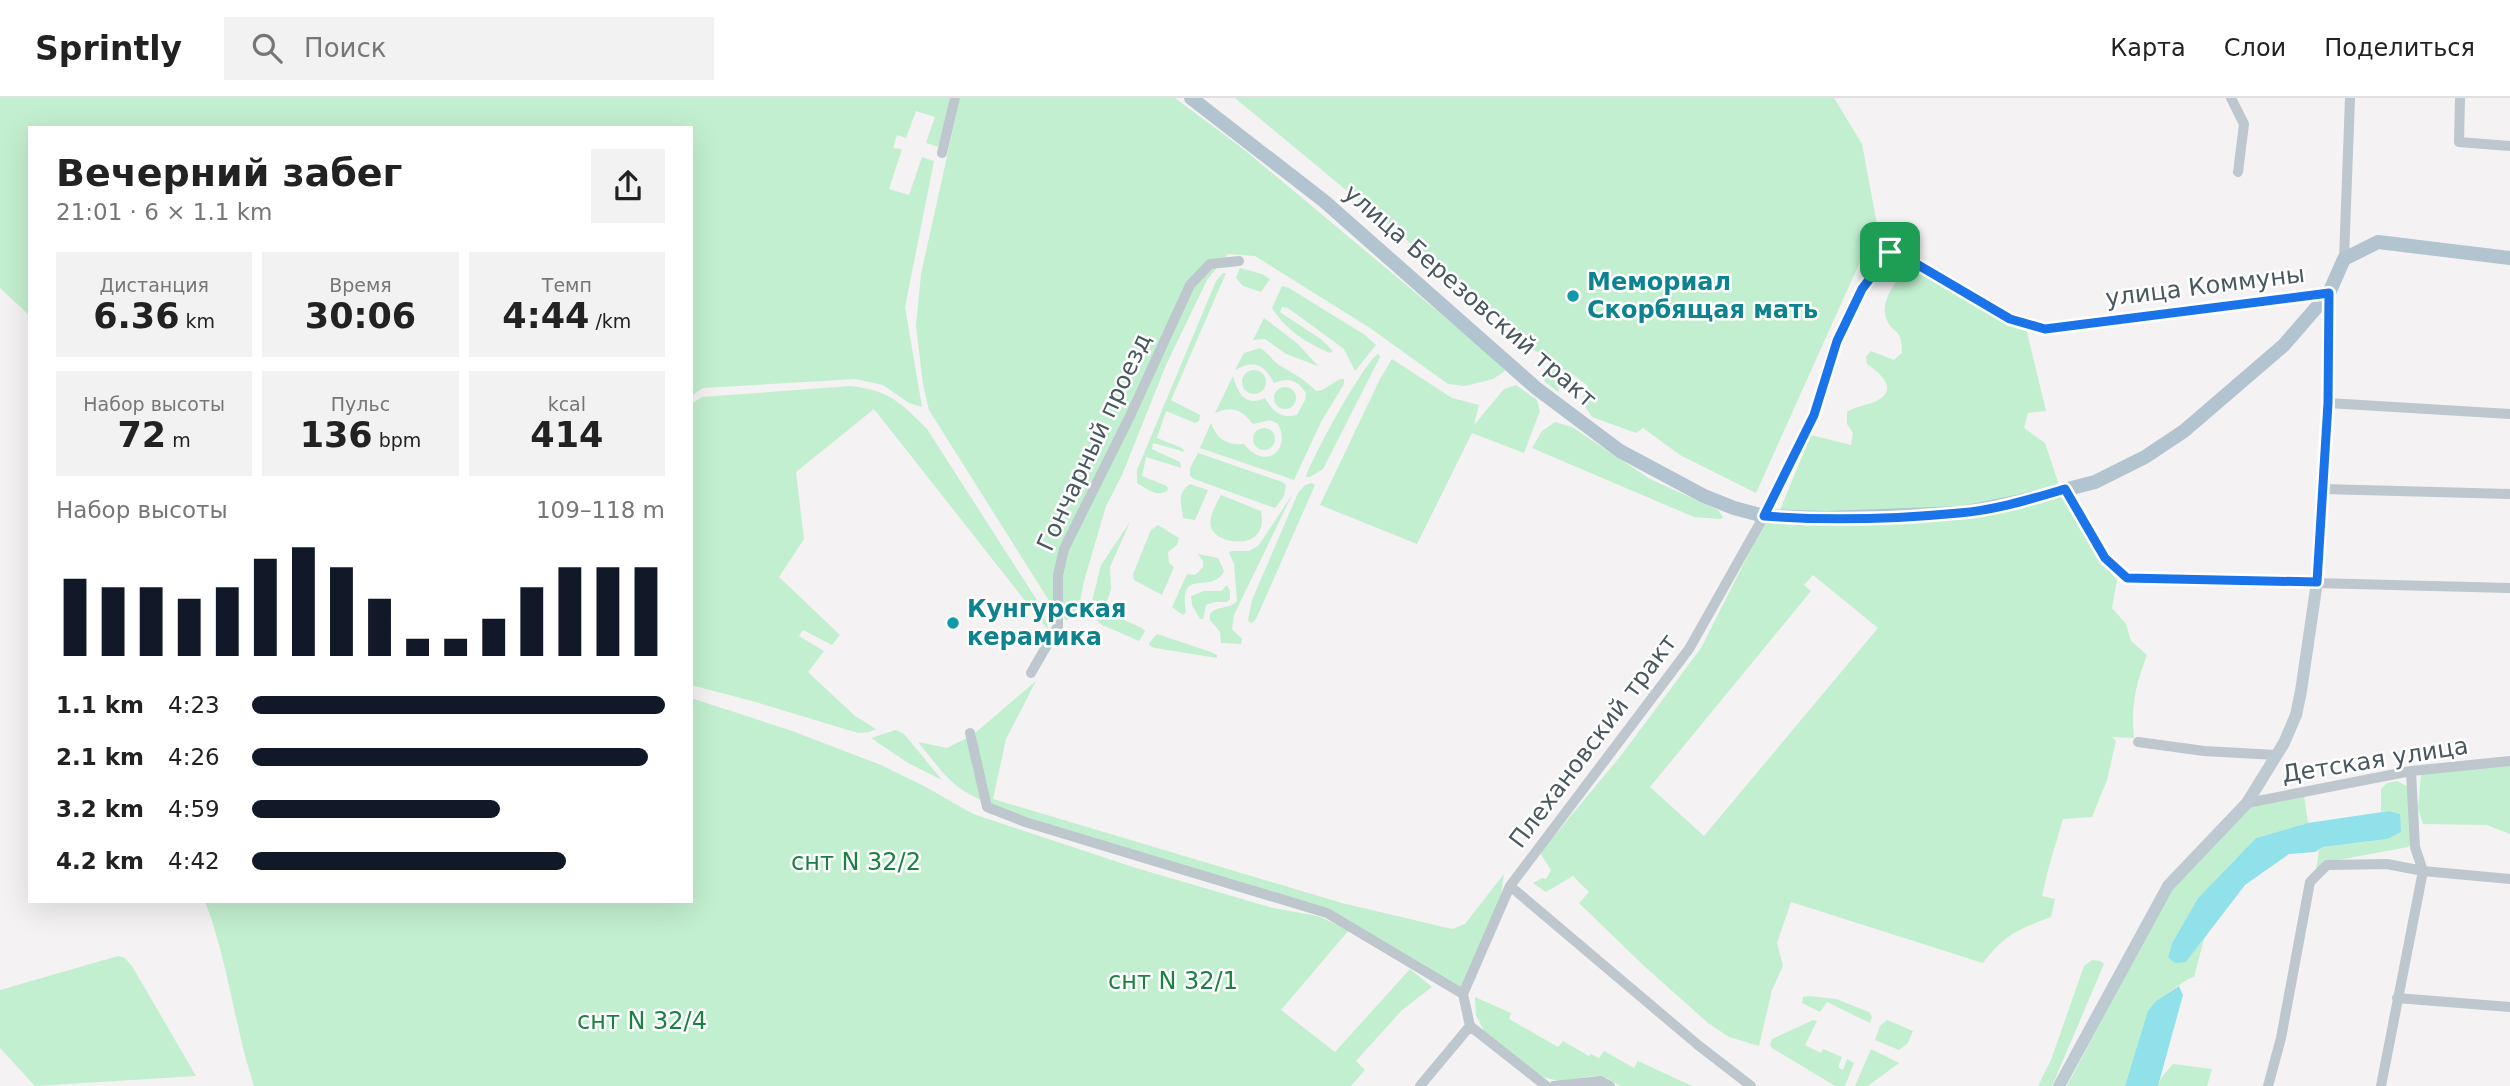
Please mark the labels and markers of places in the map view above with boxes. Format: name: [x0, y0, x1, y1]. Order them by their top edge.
pin: [1860, 222, 1920, 282]
place label: Мемориал Скорбящая мать: [1587, 268, 1818, 324]
marker: Мемориал Скорбящая мать: [1565, 288, 1581, 304]
place label: Кунгурская керамика: [967, 595, 1126, 651]
marker: Кунгурская керамика: [945, 615, 961, 631]

